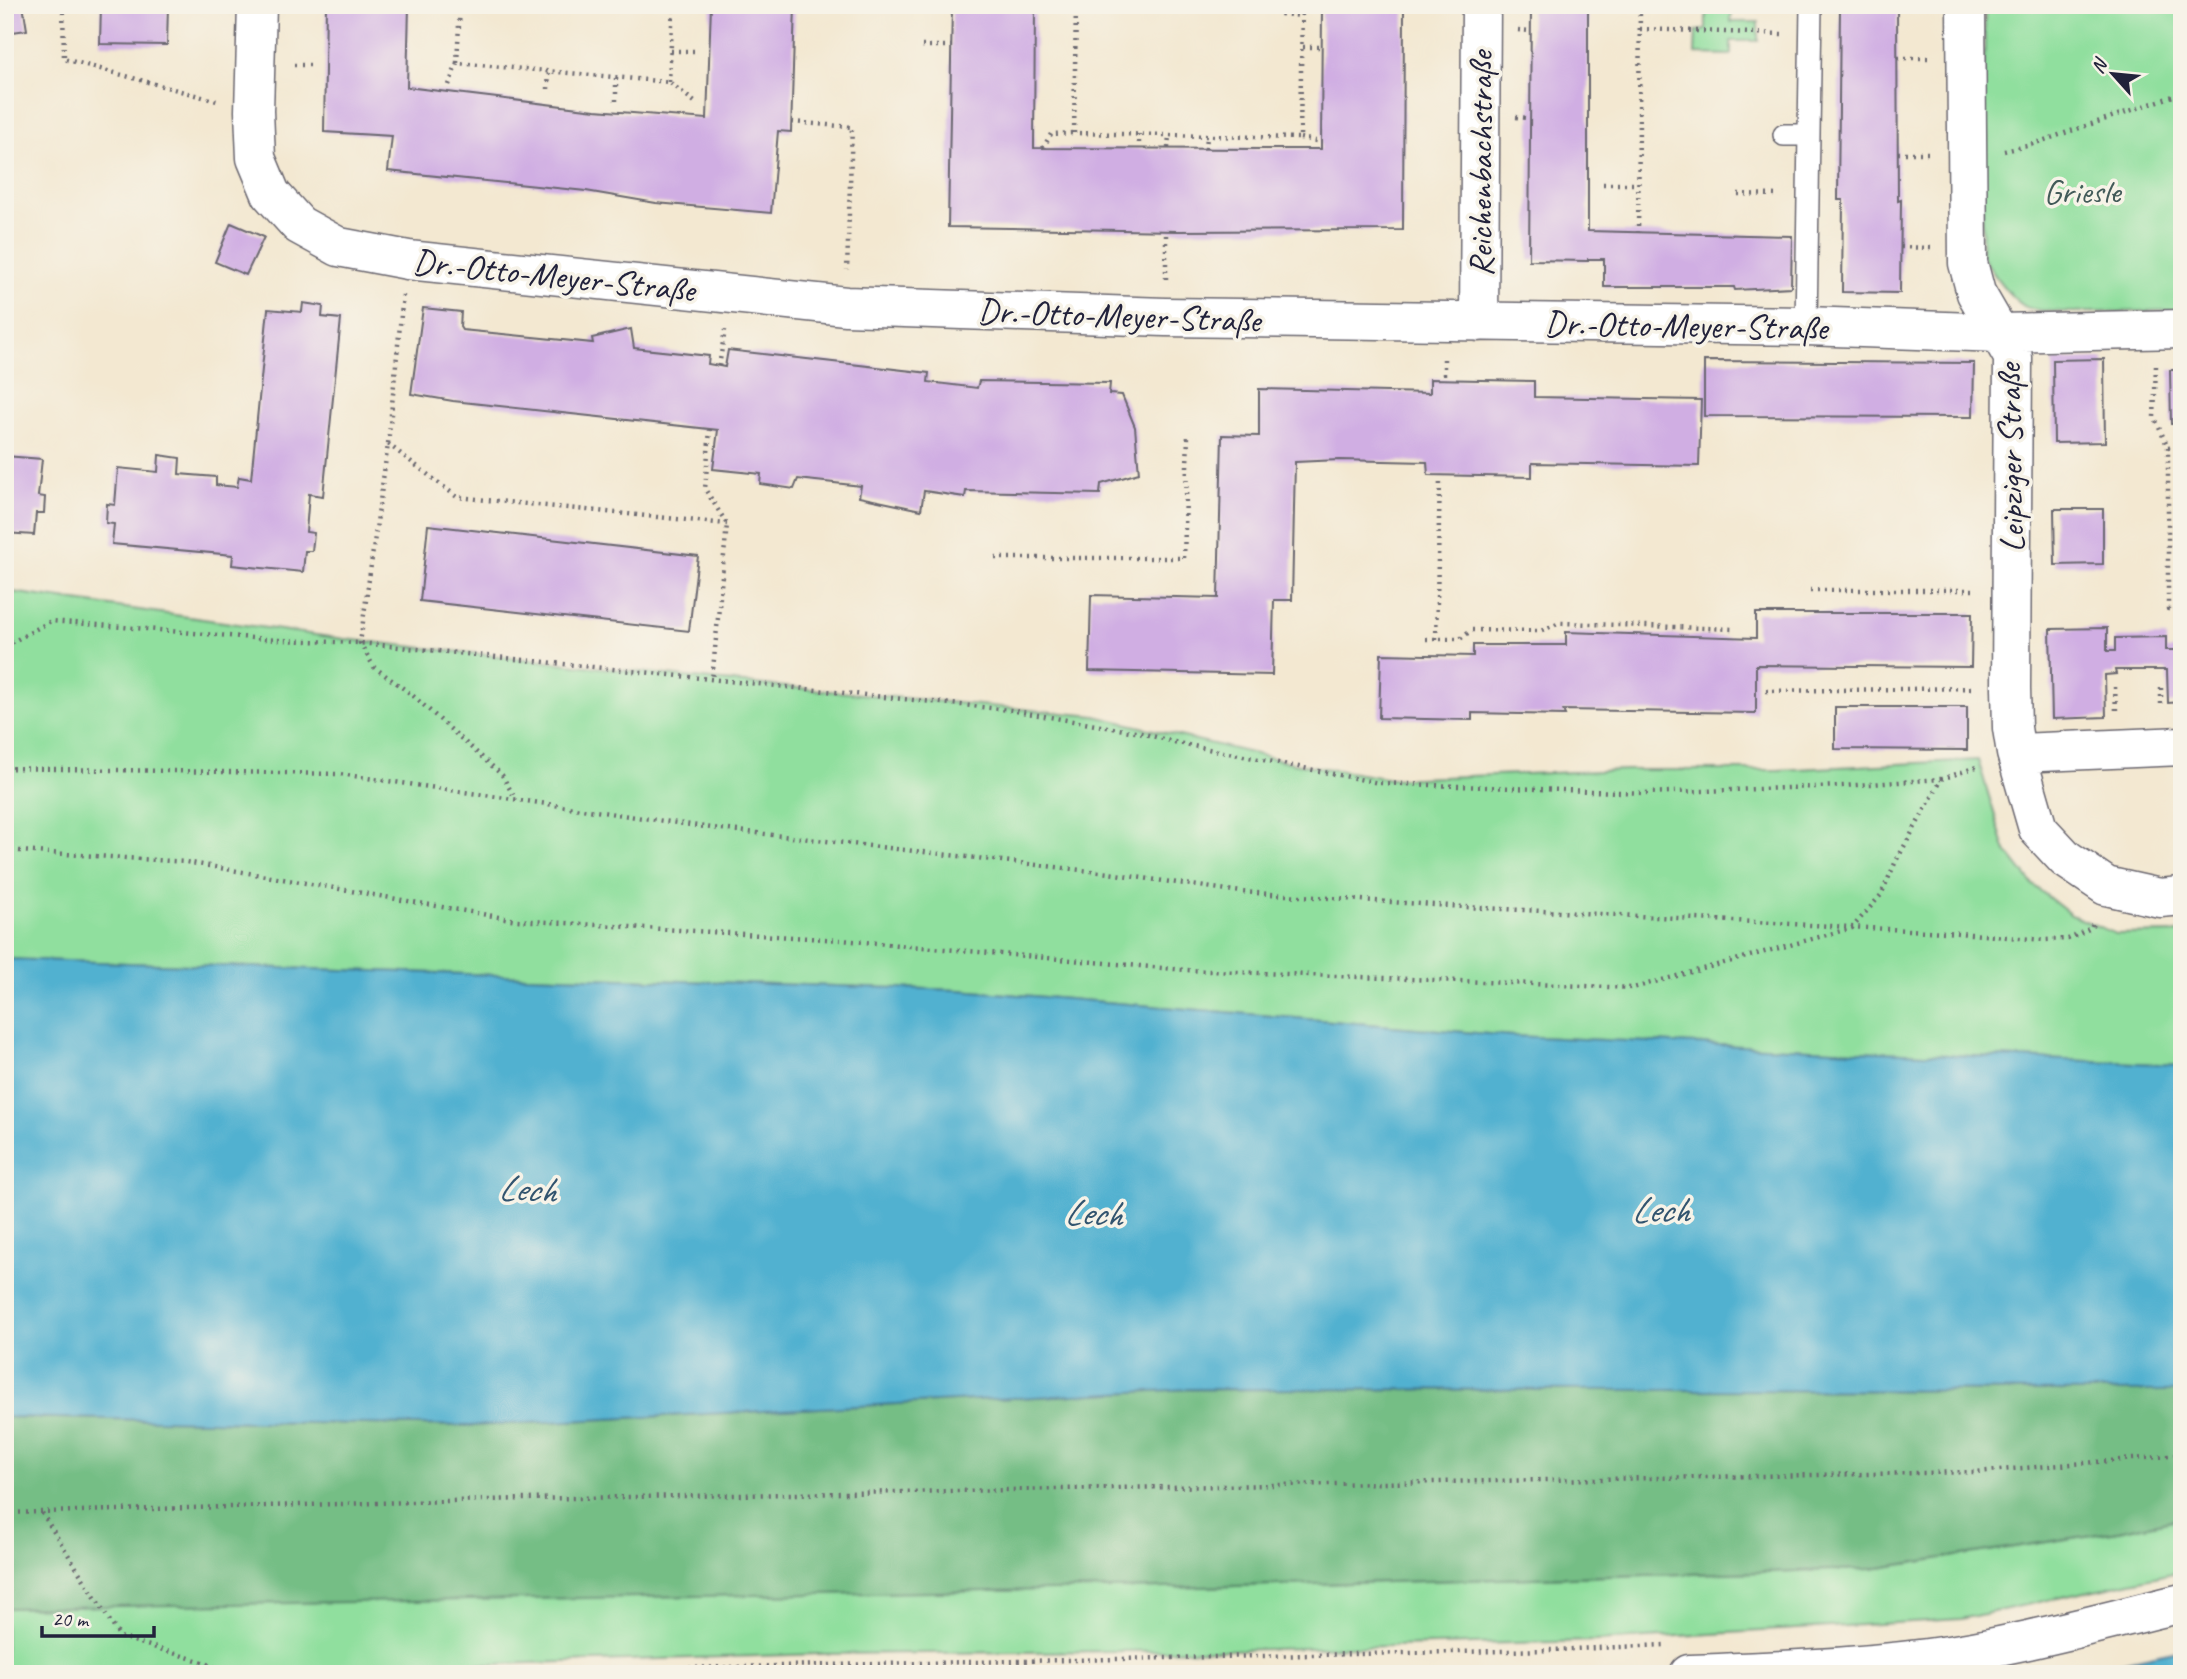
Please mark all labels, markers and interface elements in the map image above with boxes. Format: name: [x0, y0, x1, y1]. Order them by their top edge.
north arrow: [2078, 38, 2148, 108]
street label: Reichenbachstraße: [1458, 49, 1503, 277]
text: N: [2085, 53, 2114, 77]
park label: Griesle: [2044, 169, 2123, 214]
street label: Dr.-Otto-Meyer-Straße: [411, 238, 700, 313]
street label: Dr.-Otto-Meyer-Straße: [977, 288, 1264, 343]
street label: Dr.-Otto-Meyer-Straße: [1544, 301, 1830, 351]
street label: Leipziger Straße: [1986, 360, 2035, 553]
water label: Lech: [497, 1164, 560, 1214]
water label: Lech: [1631, 1186, 1692, 1233]
water label: Lech: [1063, 1188, 1126, 1237]
scale bar: [42, 1595, 154, 1639]
text: 20 m: [52, 1606, 90, 1632]

